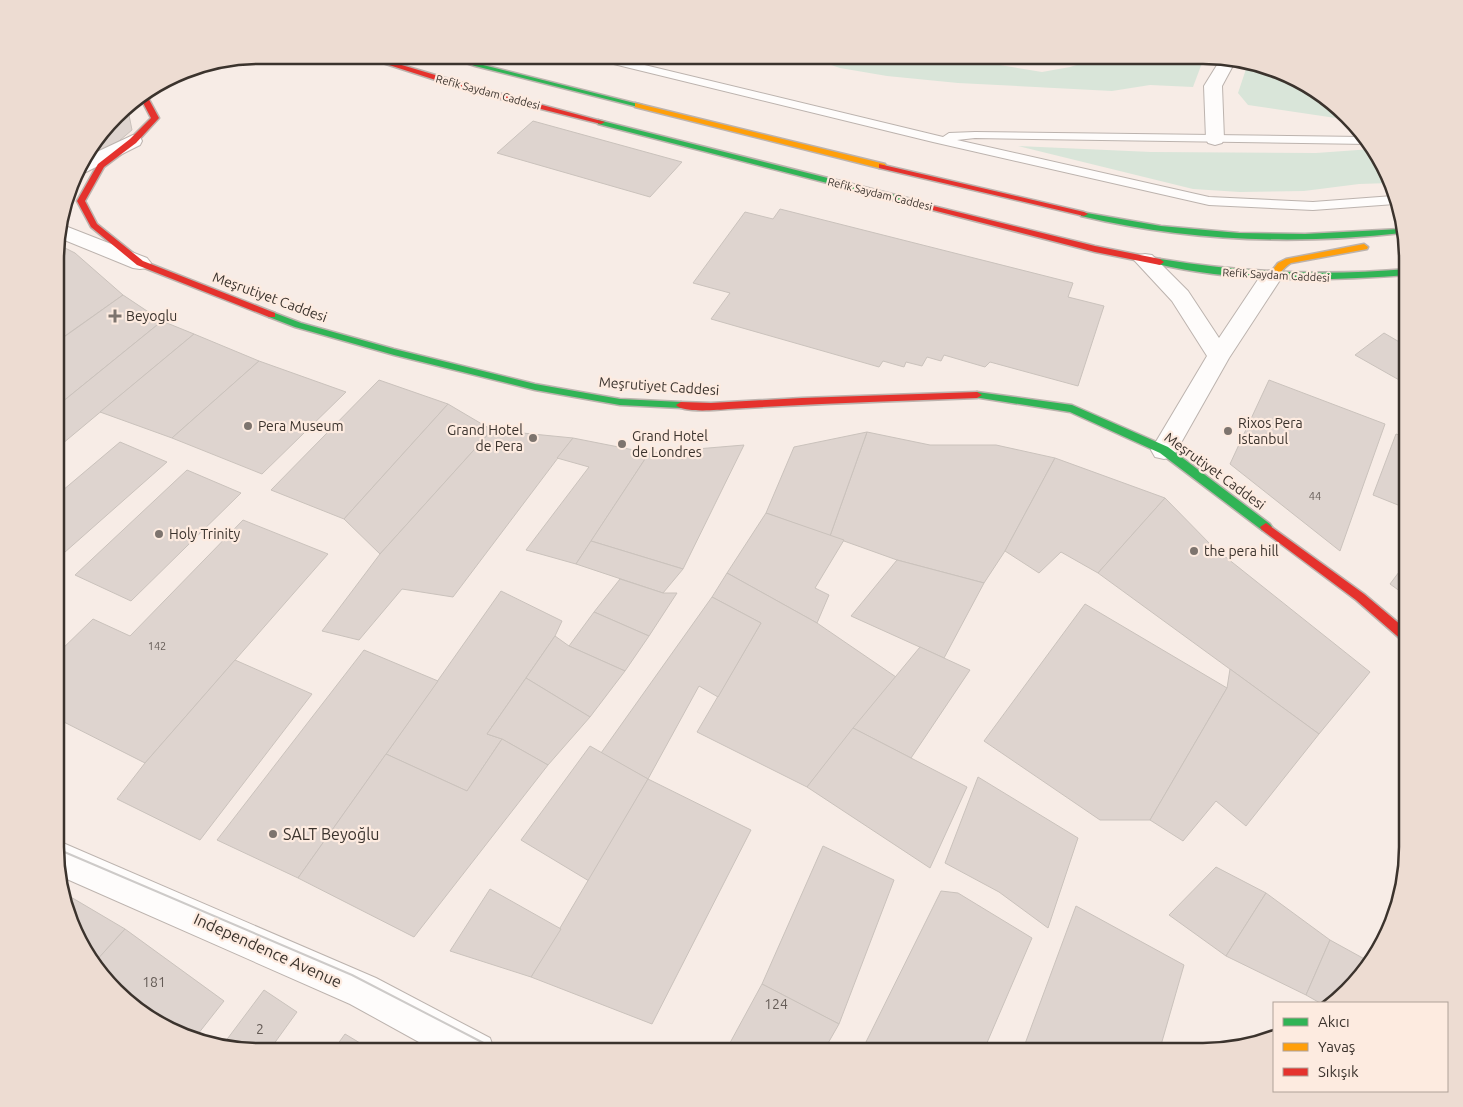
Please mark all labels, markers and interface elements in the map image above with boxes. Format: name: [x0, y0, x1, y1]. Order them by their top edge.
street label: Refik Saydam Caddesi: [435, 72, 541, 112]
street label: Refik Saydam Caddesi: [826, 175, 934, 213]
street label: Refik Saydam Caddesi: [1222, 266, 1330, 284]
street label: Meşrutiyet Caddesi: [211, 269, 329, 325]
place label: Beyoglu: [126, 308, 177, 324]
marker: Beyoglu: [108, 309, 122, 323]
street label: Meşrutiyet Caddesi: [598, 374, 720, 398]
place label: Rixos Pera Istanbul: [1238, 415, 1303, 447]
place label: Pera Museum: [258, 418, 344, 434]
marker: Pera Museum: [242, 420, 254, 432]
place label: Grand Hotel de Pera: [447, 422, 523, 454]
marker: Rixos Pera Istanbul: [1222, 425, 1234, 437]
place label: Grand Hotel de Londres: [632, 428, 708, 460]
street label: Meşrutiyet Caddesi: [1161, 429, 1269, 513]
marker: Grand Hotel de Pera: [527, 432, 539, 444]
marker: Grand Hotel de Londres: [616, 438, 628, 450]
house number: 44: [1309, 490, 1321, 502]
place label: Holy Trinity: [169, 526, 240, 542]
marker: Holy Trinity: [153, 528, 165, 540]
place label: the pera hill: [1204, 543, 1279, 559]
marker: the pera hill: [1188, 545, 1200, 557]
house number: 142: [148, 640, 166, 652]
place label: SALT Beyoğlu: [283, 825, 379, 843]
marker: SALT Beyoğlu: [267, 828, 279, 840]
street label: Independence Avenue: [191, 909, 345, 991]
house number: 181: [142, 974, 166, 990]
house number: 124: [764, 996, 788, 1012]
legend: [1273, 1002, 1448, 1092]
text: Akıcı: [1318, 1013, 1350, 1030]
house number: 2: [256, 1021, 264, 1037]
text: Yavaş: [1318, 1038, 1355, 1055]
text: Sıkışık: [1318, 1063, 1359, 1080]

